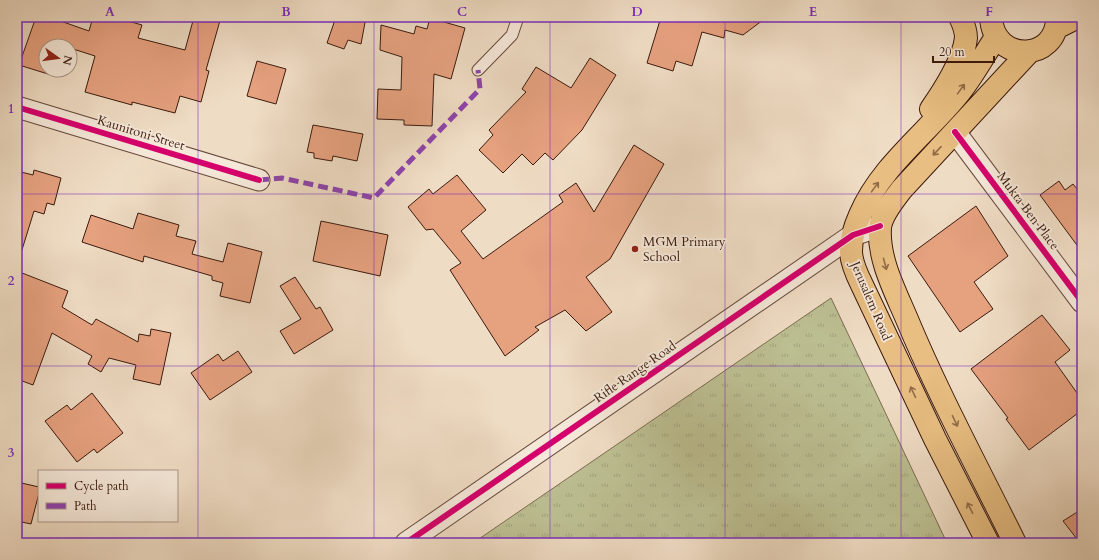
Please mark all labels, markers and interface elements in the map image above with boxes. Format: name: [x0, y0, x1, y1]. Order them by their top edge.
text: A: [105, 3, 115, 21]
text: B: [281, 3, 291, 21]
text: C: [457, 3, 467, 21]
text: D: [631, 3, 643, 21]
text: E: [809, 3, 817, 21]
text: F: [985, 3, 993, 21]
north arrow: [38, 38, 78, 78]
scale bar: [933, 38, 994, 64]
text: 20 m: [939, 44, 966, 60]
text: N: [59, 54, 76, 67]
one-way arrow: [957, 84, 965, 95]
text: 1: [8, 100, 14, 118]
street label: Kaunitoni Street: [95, 111, 187, 155]
one-way arrow: [932, 146, 942, 156]
street label: Mukta Ben Place: [993, 168, 1063, 254]
one-way arrow: [871, 181, 879, 192]
place label: MGM Primary School: [643, 233, 726, 266]
marker: MGM Primary School: [630, 244, 640, 254]
street label: Jerusalem Road: [845, 257, 896, 343]
one-way arrow: [882, 257, 889, 270]
text: 2: [8, 272, 15, 290]
street label: Rifle Range Road: [590, 337, 680, 407]
one-way arrow: [909, 386, 916, 398]
one-way arrow: [952, 415, 959, 427]
text: 3: [8, 444, 15, 462]
legend: [38, 470, 178, 522]
text: Cycle path: [74, 478, 129, 494]
text: Path: [74, 498, 97, 514]
one-way arrow: [966, 502, 973, 514]

